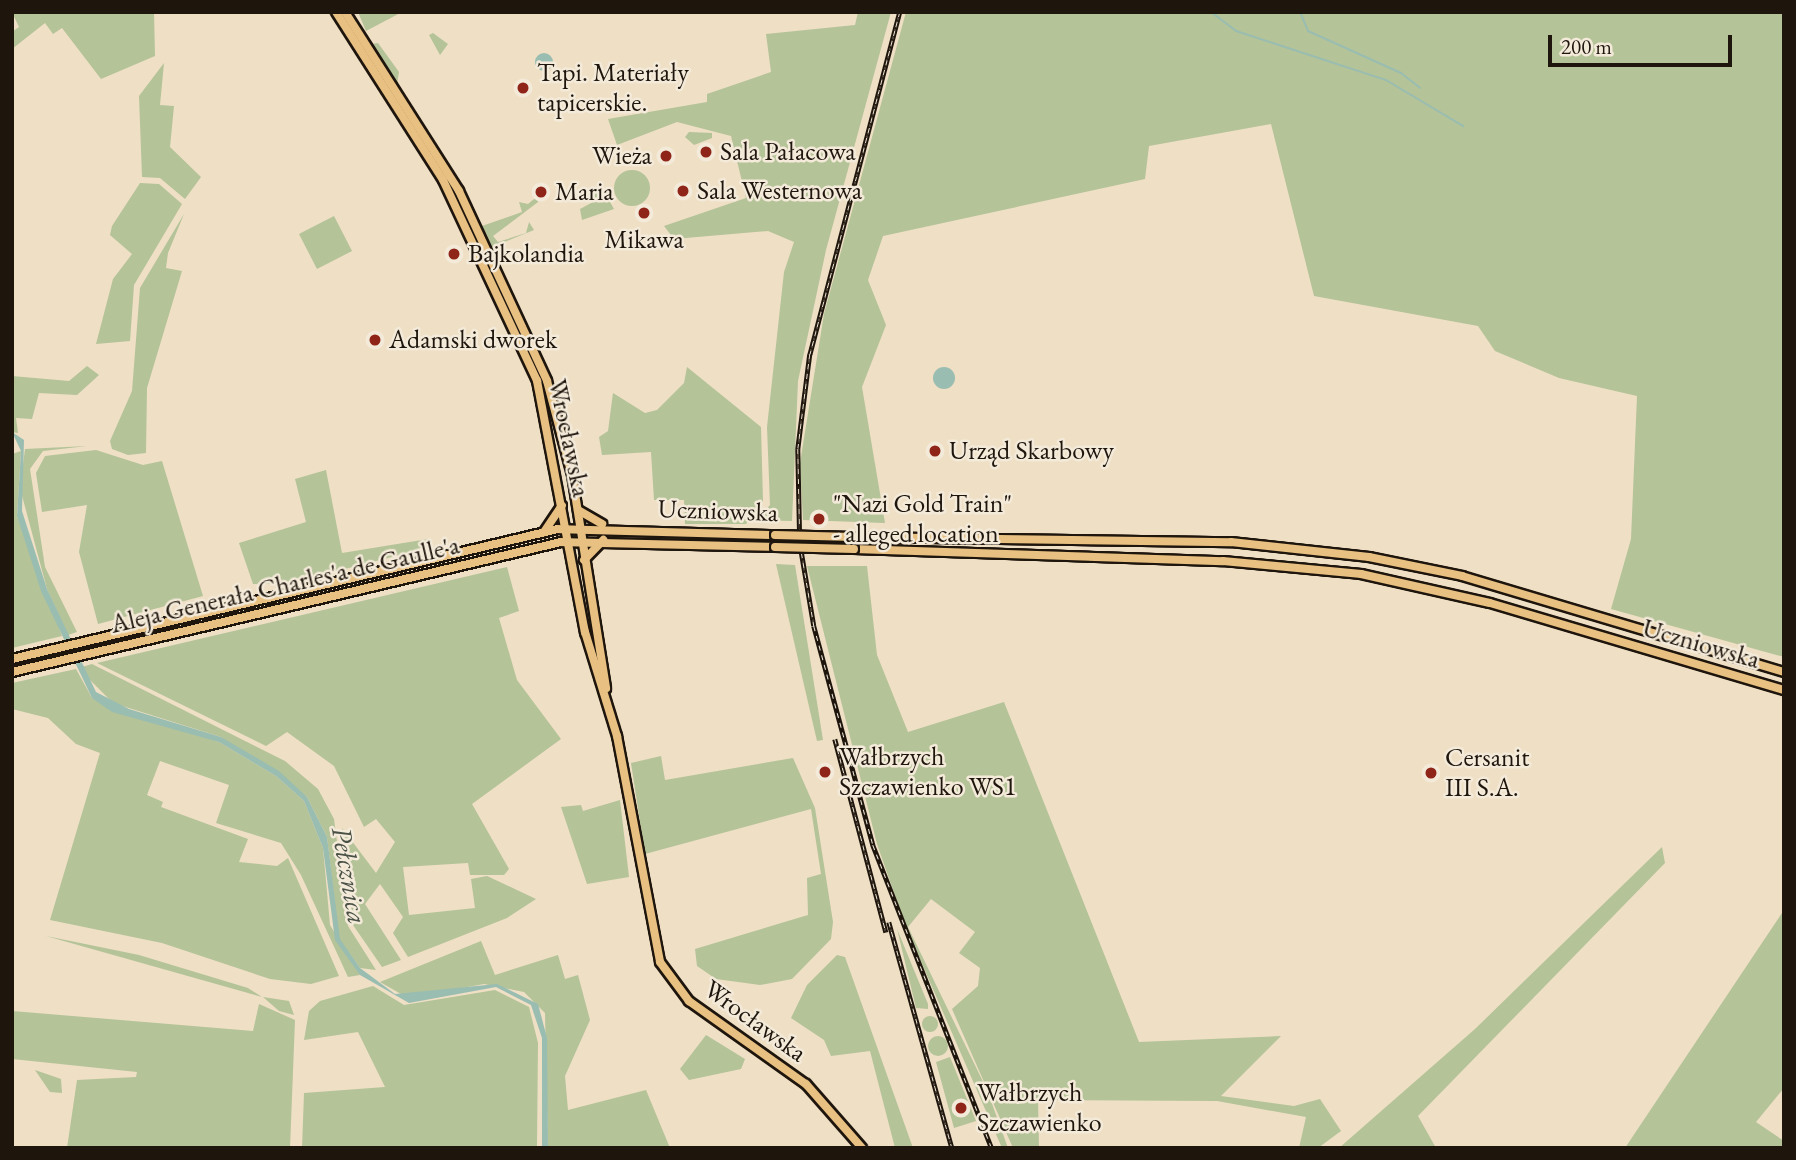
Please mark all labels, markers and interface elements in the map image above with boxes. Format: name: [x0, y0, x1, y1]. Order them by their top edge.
scale bar: [1551, 21, 1735, 65]
text: 200 m: [1561, 33, 1612, 60]
place label: Tapi. Materiały tapicerskie.: [537, 57, 689, 119]
marker: Tapi. Materiały tapicerskie.: [515, 80, 531, 96]
place label: Sala Pałacowa: [720, 136, 856, 168]
place label: Wieża: [592, 140, 652, 172]
marker: Sala Pałacowa: [698, 144, 714, 160]
marker: Wieża: [658, 148, 674, 164]
place label: Sala Westernowa: [697, 175, 862, 207]
place label: Maria: [555, 176, 614, 208]
marker: Sala Westernowa: [675, 183, 691, 199]
marker: Maria: [533, 184, 549, 200]
marker: Mikawa: [636, 205, 652, 221]
place label: Mikawa: [604, 224, 684, 256]
place label: Bajkolandia: [468, 238, 584, 270]
marker: Bajkolandia: [446, 246, 462, 262]
place label: Adamski dworek: [389, 324, 557, 356]
marker: Adamski dworek: [367, 332, 383, 348]
street label: Wrocławska: [541, 376, 597, 500]
place label: Urząd Skarbowy: [949, 435, 1114, 467]
marker: Urząd Skarbowy: [927, 443, 943, 459]
place label: "Nazi Gold Train" - alleged location: [833, 488, 1012, 550]
street label: Uczniowska: [657, 493, 779, 529]
marker: "Nazi Gold Train" - alleged location: [811, 511, 827, 527]
street label: Aleja Generała Charles'a de Gaulle'a: [108, 530, 462, 640]
street label: Uczniowska: [1639, 612, 1763, 676]
place label: Wałbrzych Szczawienko WS1: [839, 741, 1016, 802]
place label: Cersanit III S.A.: [1445, 742, 1529, 804]
marker: Wałbrzych Szczawienko WS1: [817, 764, 833, 780]
marker: Cersanit III S.A.: [1423, 765, 1439, 781]
water label: Pełcznica: [325, 824, 375, 926]
street label: Wrocławska: [697, 973, 813, 1069]
place label: Wałbrzych Szczawienko: [977, 1077, 1102, 1138]
marker: Wałbrzych Szczawienko: [951, 1098, 971, 1118]

